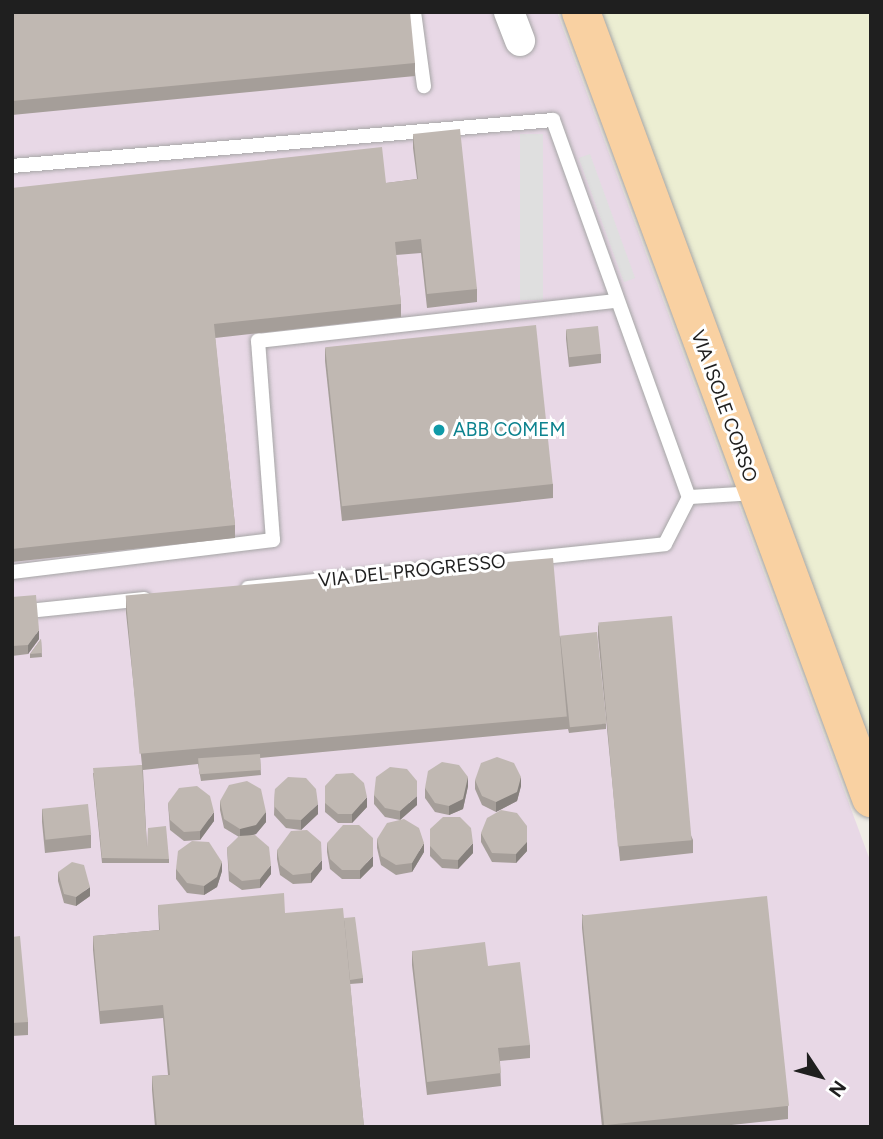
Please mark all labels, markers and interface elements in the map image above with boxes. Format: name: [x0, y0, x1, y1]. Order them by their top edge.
street label: VIA ISOLE CORSO: [686, 327, 762, 485]
place label: ABB COMEM: [453, 419, 566, 441]
marker: ABB COMEM: [431, 422, 447, 438]
street label: VIA DEL PROGRESSO: [317, 550, 507, 592]
north arrow: [785, 1041, 855, 1111]
text: N: [824, 1076, 851, 1101]

